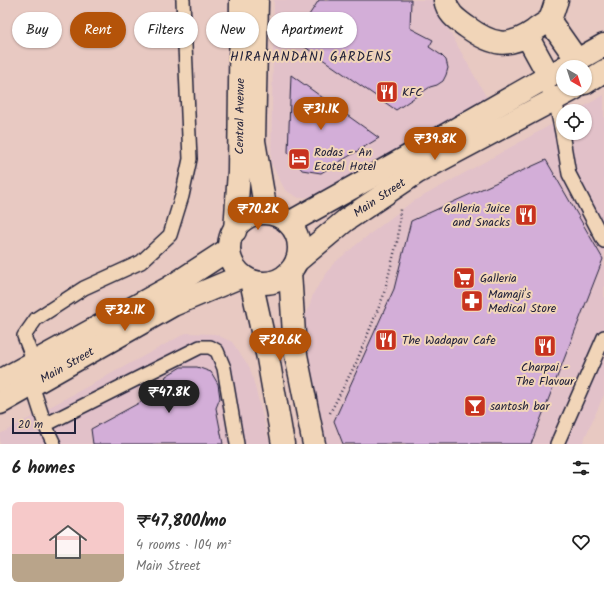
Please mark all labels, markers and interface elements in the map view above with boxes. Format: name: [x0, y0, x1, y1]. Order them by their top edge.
chip: Buy: [12, 12, 62, 48]
chip: Rent: [70, 12, 126, 48]
chip: Filters: [134, 12, 198, 48]
chip: New: [206, 12, 259, 48]
chip: Apartment: [267, 12, 357, 48]
district label: HIRANANDANI GARDENS: [230, 47, 392, 68]
north arrow: [556, 60, 592, 96]
map controls: [556, 60, 592, 140]
street label: Central Avenue: [230, 77, 250, 154]
restaurant icon: KFC: [374, 79, 400, 105]
place label: KFC: [402, 83, 423, 102]
pin: ₹31.1K: [288, 97, 354, 131]
text: ₹31.1K: [302, 99, 340, 120]
button: locate: [556, 104, 592, 140]
pin: ₹39.8K: [402, 127, 468, 161]
text: ₹39.8K: [413, 129, 457, 150]
place label: Rodas - An Ecotel Hotel: [314, 143, 376, 176]
hotel icon: Rodas - An Ecotel Hotel: [286, 146, 312, 172]
street label: Main Street: [349, 173, 410, 222]
pin: ₹70.2K: [225, 197, 291, 231]
text: ₹70.2K: [237, 199, 279, 220]
place label: Galleria Juice and Snacks: [444, 199, 511, 232]
restaurant icon: Galleria Juice and Snacks: [513, 202, 539, 228]
supermarket icon: Galleria: [451, 265, 477, 291]
place label: Galleria: [480, 269, 517, 288]
place label: Mamaji's Medical Store: [488, 285, 557, 318]
pharmacy icon: Mamaji's Medical Store: [459, 288, 485, 314]
pin: ₹32.1K: [92, 298, 158, 332]
text: ₹32.1K: [105, 300, 145, 321]
restaurant icon: The Wadapav Cafe: [373, 327, 399, 353]
pin: ₹20.6K: [247, 328, 313, 362]
text: ₹20.6K: [258, 330, 302, 351]
place label: The Wadapav Cafe: [402, 331, 496, 350]
restaurant icon: Charpai - The Flavour: [532, 333, 558, 359]
street label: Main Street: [36, 342, 98, 388]
place label: Charpai - The Flavour: [516, 358, 575, 391]
pin: ₹47.8K: [136, 380, 202, 414]
text: ₹47.8K: [147, 382, 191, 403]
bar icon: santosh bar: [462, 393, 488, 419]
place label: santosh bar: [490, 397, 551, 416]
scale bar: [12, 416, 76, 435]
text: 20 m: [18, 416, 43, 434]
text: 6 homes: [12, 455, 75, 482]
icon: filters: [570, 457, 592, 479]
text: ₹47,800/mo: [136, 508, 226, 535]
icon: home: [44, 518, 92, 566]
icon: heart: [570, 531, 592, 553]
text: 4 rooms · 104 m²: [136, 535, 231, 556]
text: Main Street: [136, 556, 201, 577]

